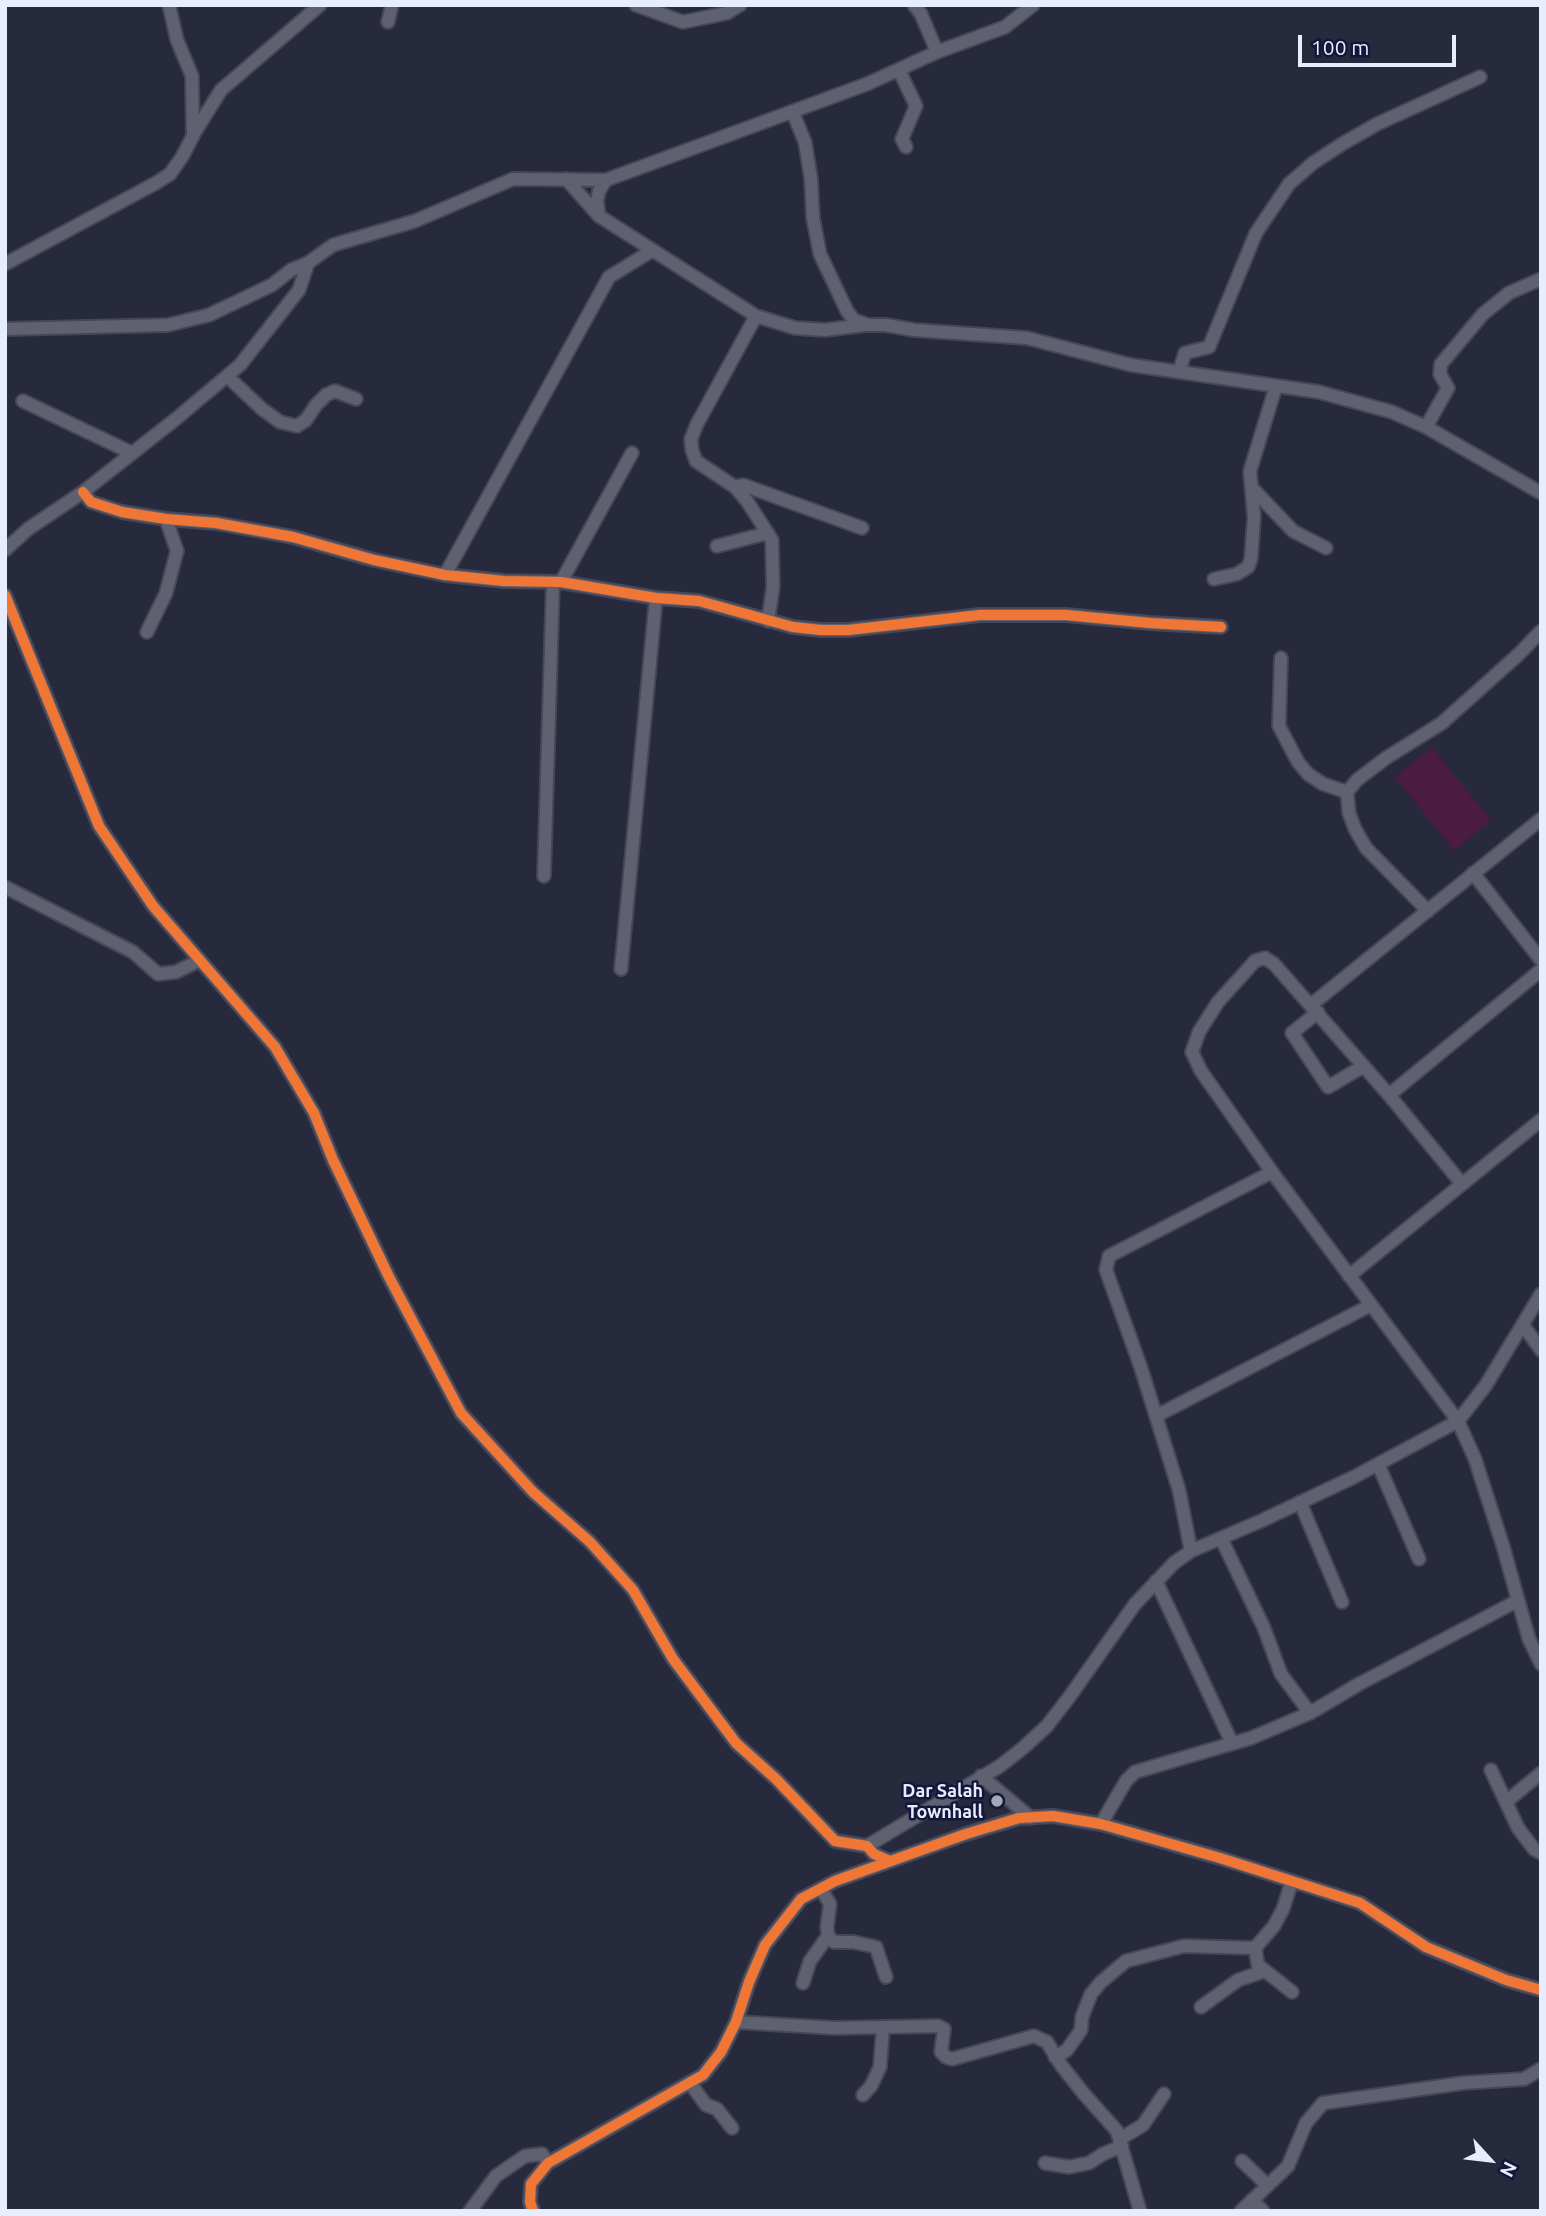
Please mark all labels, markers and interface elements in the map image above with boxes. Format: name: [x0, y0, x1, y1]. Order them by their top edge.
scale bar: [1301, 21, 1458, 65]
text: 100 m: [1311, 35, 1369, 59]
place label: Dar Salah Townhall: [902, 1780, 983, 1823]
marker: Dar Salah Townhall: [989, 1793, 1005, 1809]
north arrow: [1455, 2125, 1525, 2195]
text: N: [1496, 2158, 1522, 2181]

